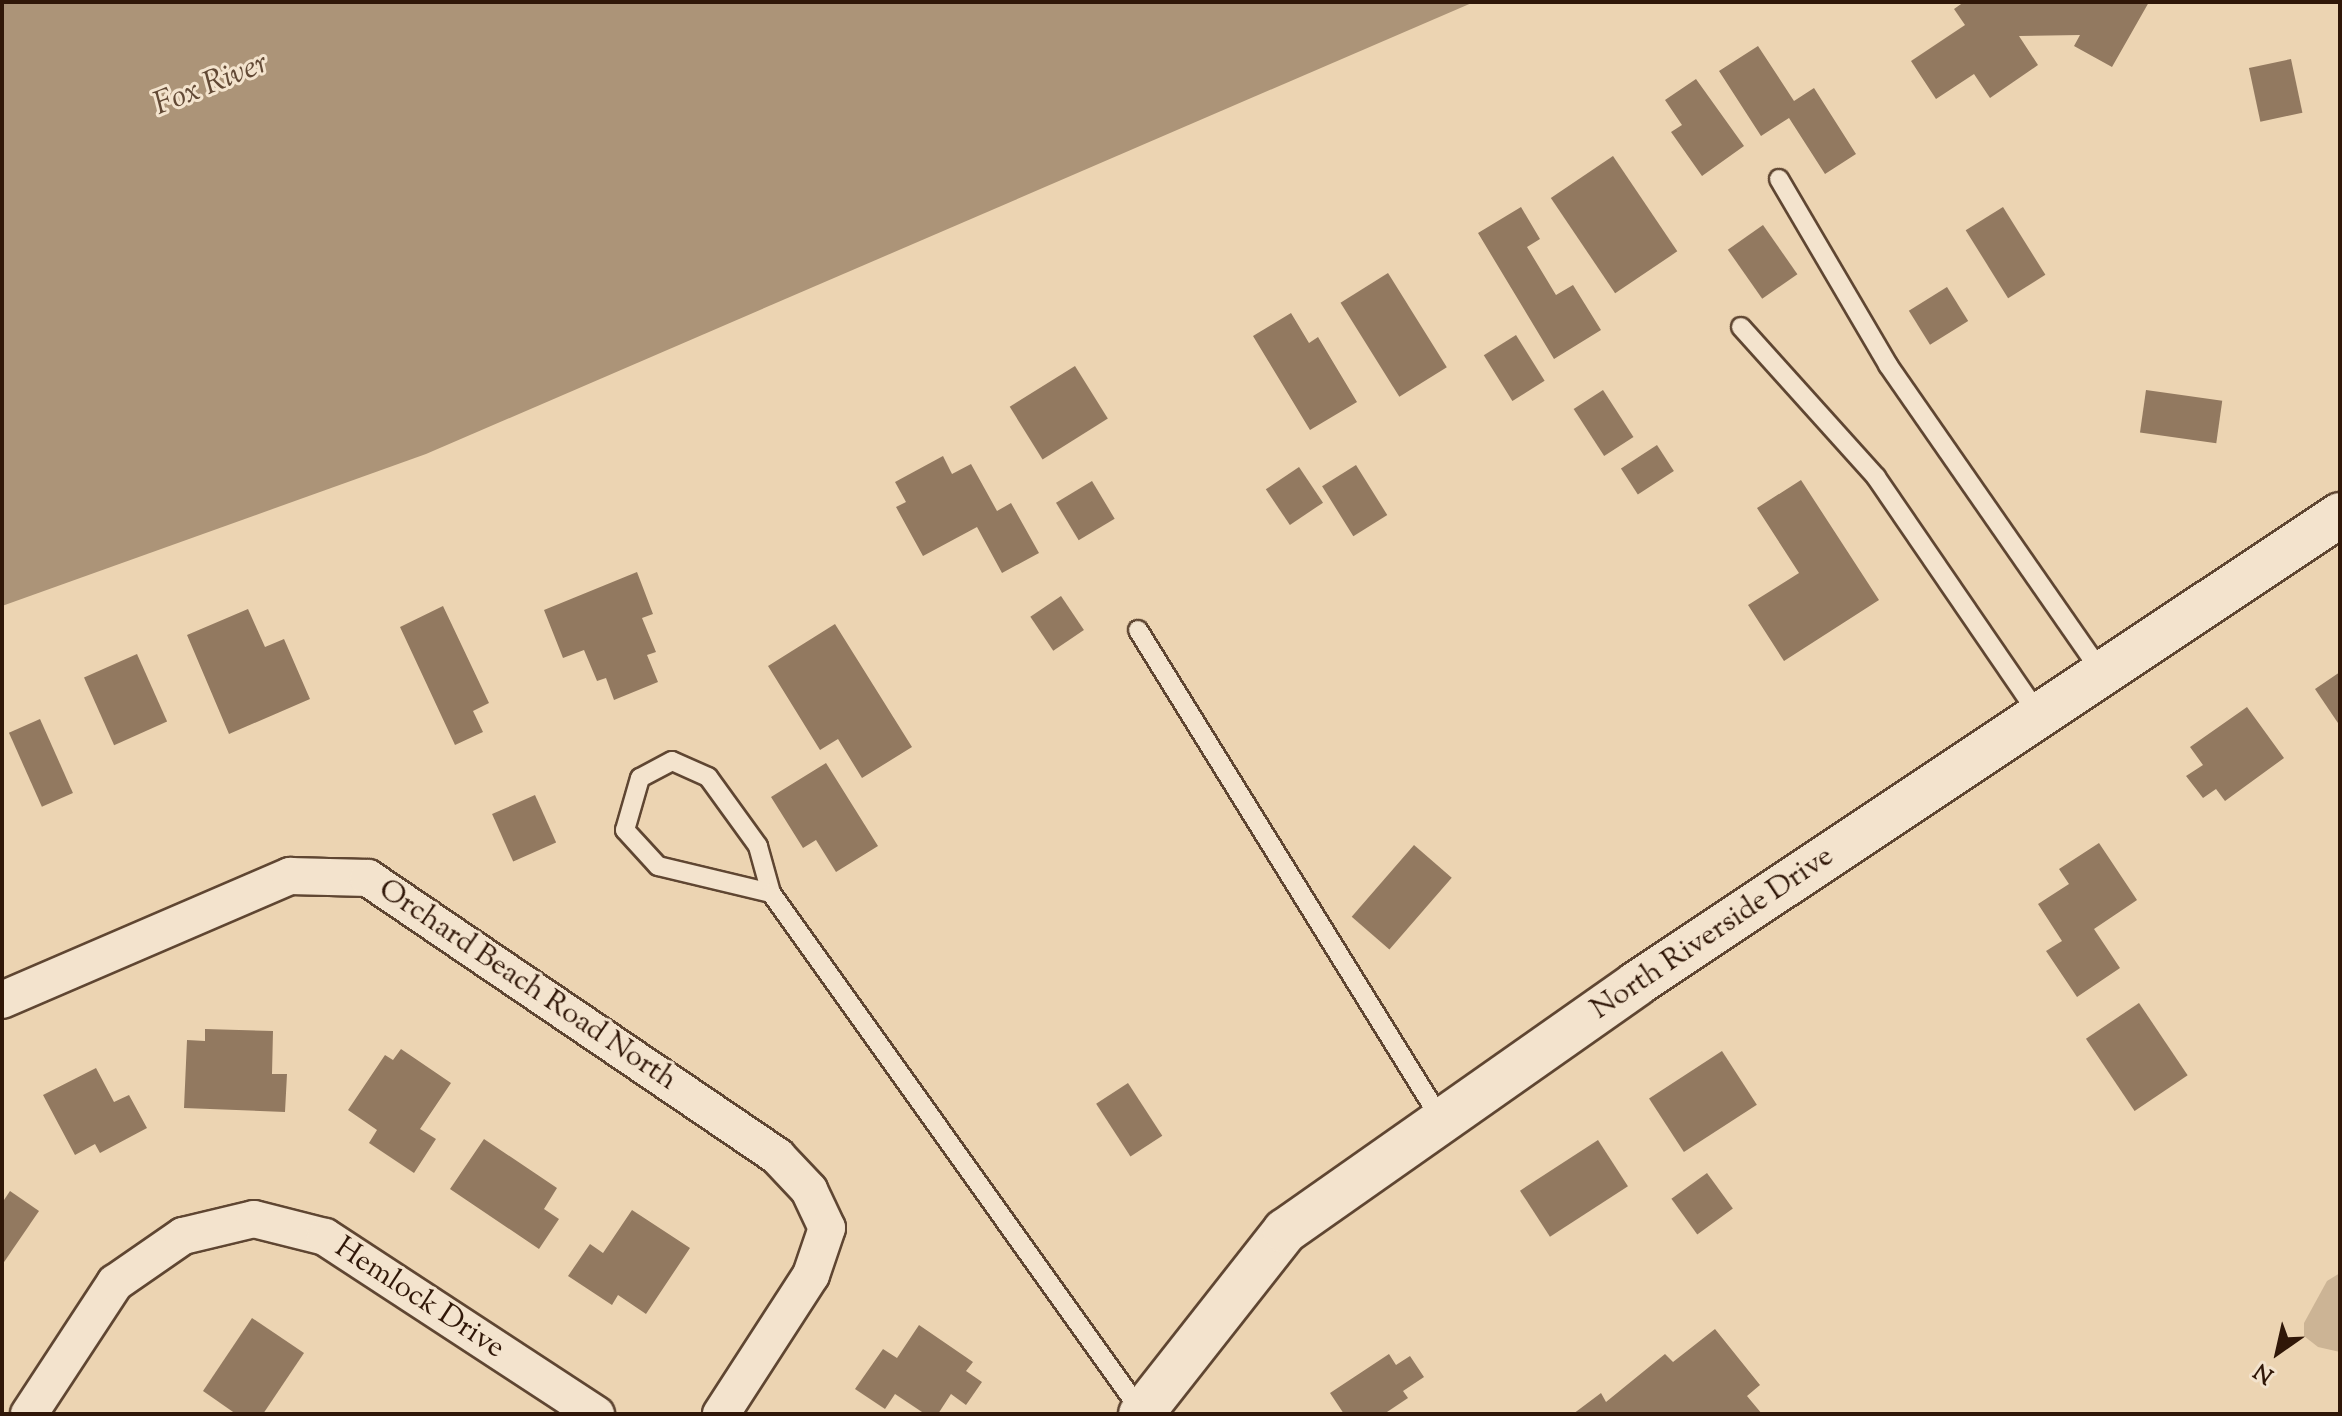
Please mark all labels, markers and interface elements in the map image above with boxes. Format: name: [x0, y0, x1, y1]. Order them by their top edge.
water label: Fox River: [148, 45, 274, 125]
street label: North Riverside Drive: [1585, 839, 1841, 1029]
street label: Orchard Beach Road North: [371, 873, 683, 1099]
street label: Hemlock Drive: [327, 1231, 511, 1367]
north arrow: [2238, 1312, 2318, 1392]
text: N: [2248, 1354, 2281, 1390]

